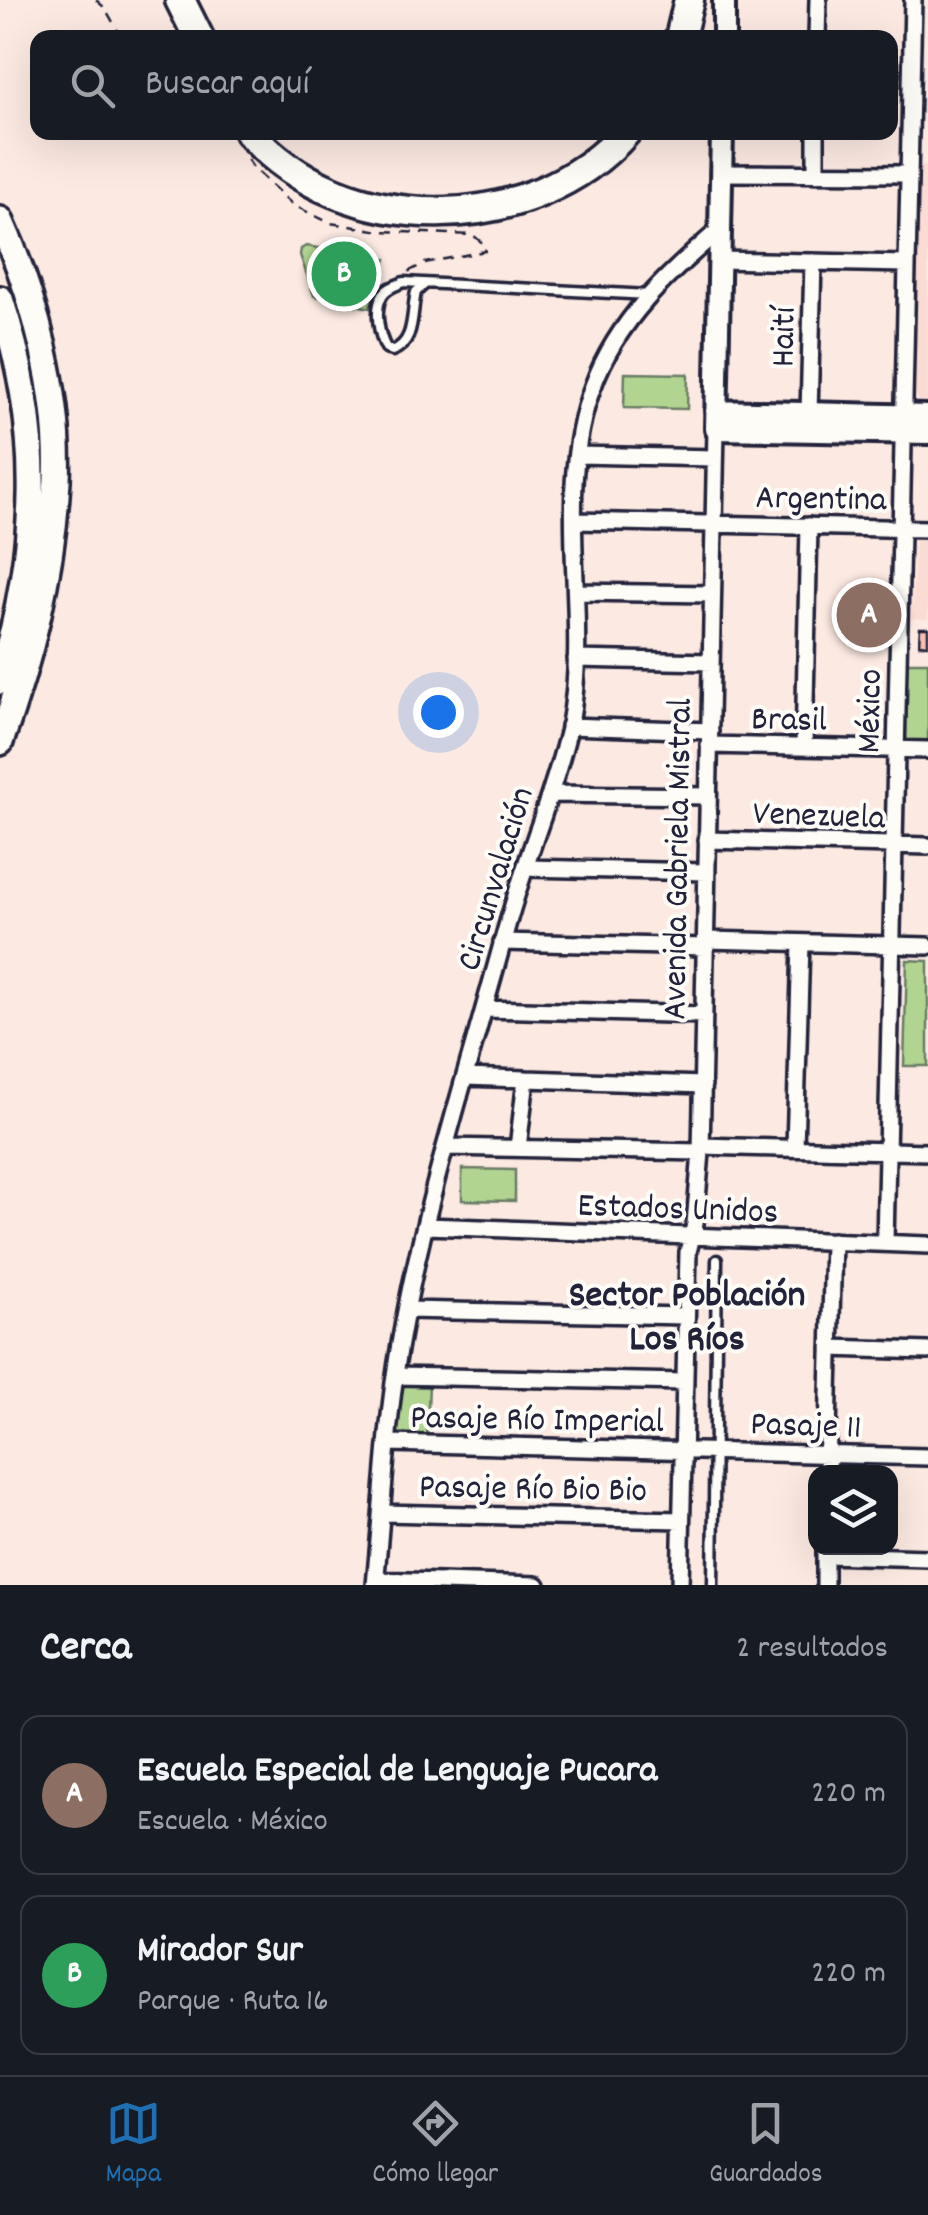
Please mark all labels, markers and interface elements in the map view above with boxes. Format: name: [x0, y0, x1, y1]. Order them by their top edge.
search box: [30, 30, 898, 140]
icon: search: [65, 58, 120, 113]
text: Buscar aquí: [145, 58, 309, 113]
pin: B: [312, 236, 376, 312]
street label: Haití: [760, 304, 812, 368]
street label: Argentina: [755, 475, 887, 527]
pin: A: [836, 578, 902, 652]
street label: México: [846, 668, 898, 754]
your location: [413, 687, 464, 738]
street label: Brasil: [751, 696, 827, 748]
street label: Avenida Gabriela Mistral: [652, 698, 708, 1020]
street label: Circunvalación: [446, 781, 549, 978]
street label: Venezuela: [752, 791, 886, 845]
street label: Estados Unidos: [577, 1183, 779, 1239]
district label: Sector Población Los Ríos: [569, 1270, 805, 1369]
street label: Pasaje Río Imperial: [410, 1395, 664, 1449]
street label: Pasaje 11: [749, 1401, 862, 1455]
street label: Pasaje Río Bio Bio: [418, 1464, 647, 1518]
map controls: [808, 1465, 898, 1555]
button: layers: [808, 1465, 898, 1555]
text: Cerca: [40, 1620, 131, 1680]
text: 2 resultados: [736, 1627, 888, 1673]
text: Escuela Especial de Lenguaje Pucara: [137, 1745, 657, 1800]
text: A: [66, 1772, 83, 1818]
text: 220 m: [811, 1772, 886, 1818]
text: Escuela · México: [137, 1800, 328, 1846]
text: Mirador Sur: [137, 1925, 303, 1980]
text: B: [67, 1952, 82, 1998]
text: 220 m: [811, 1952, 886, 1998]
text: Parque · Ruta 16: [137, 1980, 329, 2026]
tab: Mapa: [106, 2096, 161, 2196]
tab: Cómo llegar: [372, 2096, 498, 2196]
tab: Guardados: [709, 2096, 822, 2196]

